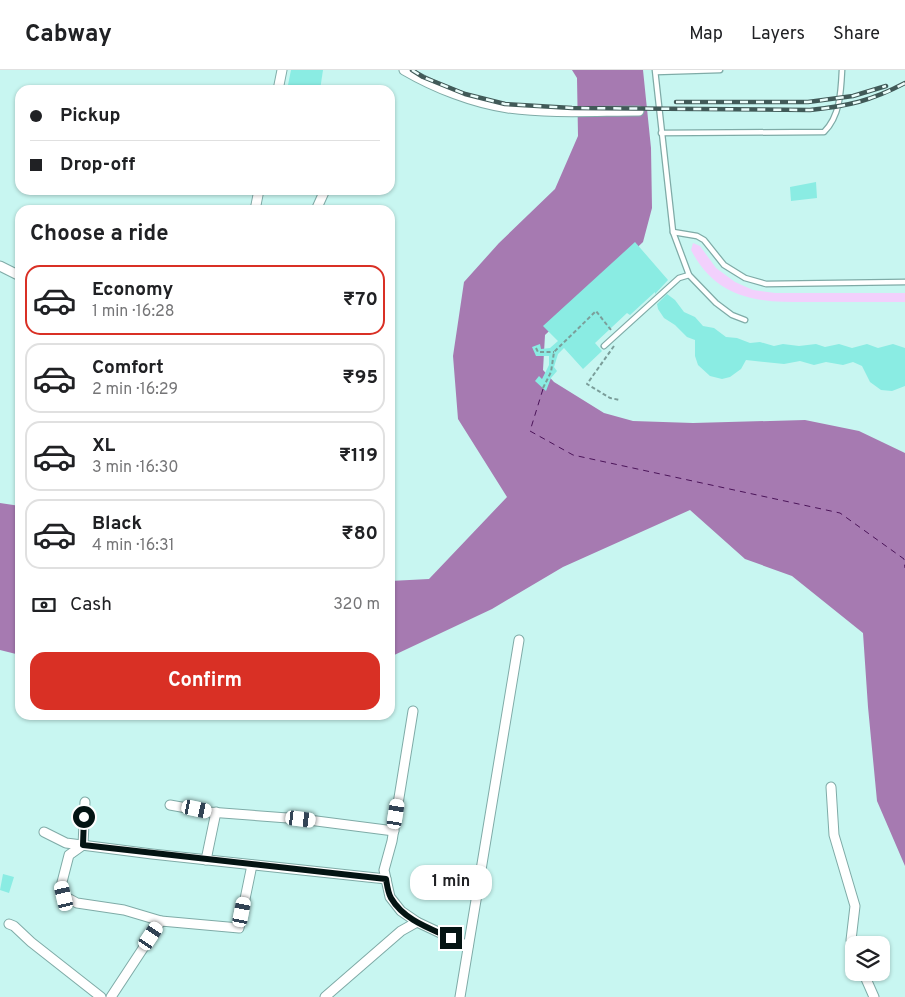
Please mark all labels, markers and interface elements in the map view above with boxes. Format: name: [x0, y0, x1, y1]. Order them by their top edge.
text: Cabway: [25, 20, 112, 50]
text: Map: [689, 23, 723, 46]
text: Layers: [751, 23, 805, 46]
text: Share: [833, 23, 880, 46]
text: Pickup: [60, 104, 120, 128]
text: Drop-off: [60, 153, 135, 177]
text: Choose a ride: [30, 221, 168, 248]
icon: car: [32, 278, 77, 323]
text: Economy: [92, 278, 173, 302]
text: ₹70: [343, 288, 378, 312]
text: 1 min · 16:28: [92, 302, 175, 322]
icon: car: [32, 356, 77, 401]
text: Comfort: [92, 356, 164, 380]
text: ₹95: [342, 366, 378, 390]
text: 2 min · 16:29: [92, 380, 178, 400]
icon: car: [32, 434, 77, 479]
text: XL: [92, 434, 115, 458]
text: ₹119: [339, 444, 378, 468]
text: 3 min · 16:30: [92, 458, 178, 478]
icon: car: [32, 512, 77, 557]
text: Black: [92, 512, 142, 536]
text: ₹80: [341, 522, 378, 546]
text: 4 min · 16:31: [92, 536, 175, 556]
icon: cash: [30, 591, 58, 619]
text: Cash: [70, 593, 112, 617]
text: 320 m: [333, 595, 380, 615]
button: Confirm: [30, 652, 380, 710]
car: [386, 798, 405, 830]
car: [180, 799, 213, 819]
route start: [73, 806, 95, 828]
car: [285, 810, 316, 828]
callout: 1 min: [410, 866, 492, 900]
text: 1 min: [432, 872, 470, 892]
car: [53, 880, 74, 912]
car: [231, 896, 252, 928]
car: [136, 919, 165, 953]
route end: [440, 927, 462, 949]
map controls: [845, 936, 890, 981]
button: layers: [845, 936, 890, 981]

